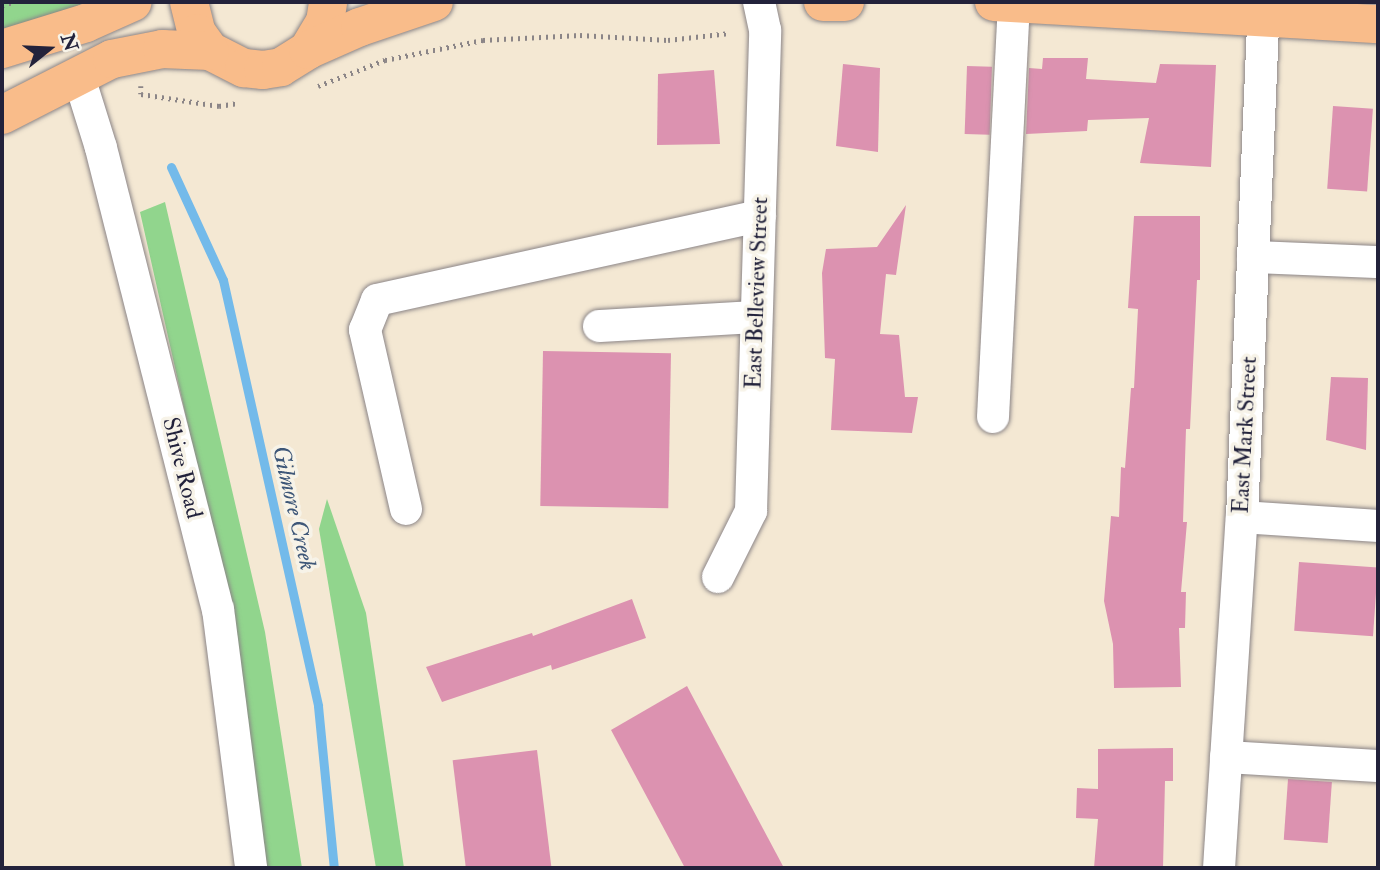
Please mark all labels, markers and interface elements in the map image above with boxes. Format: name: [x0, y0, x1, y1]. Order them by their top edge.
north arrow: [14, 14, 84, 84]
text: N: [55, 31, 83, 54]
street label: East Belleview Street: [740, 196, 774, 390]
street label: East Mark Street: [1227, 356, 1263, 514]
street label: Shive Road: [156, 415, 208, 521]
water label: Gilmore Creek: [266, 443, 322, 573]

